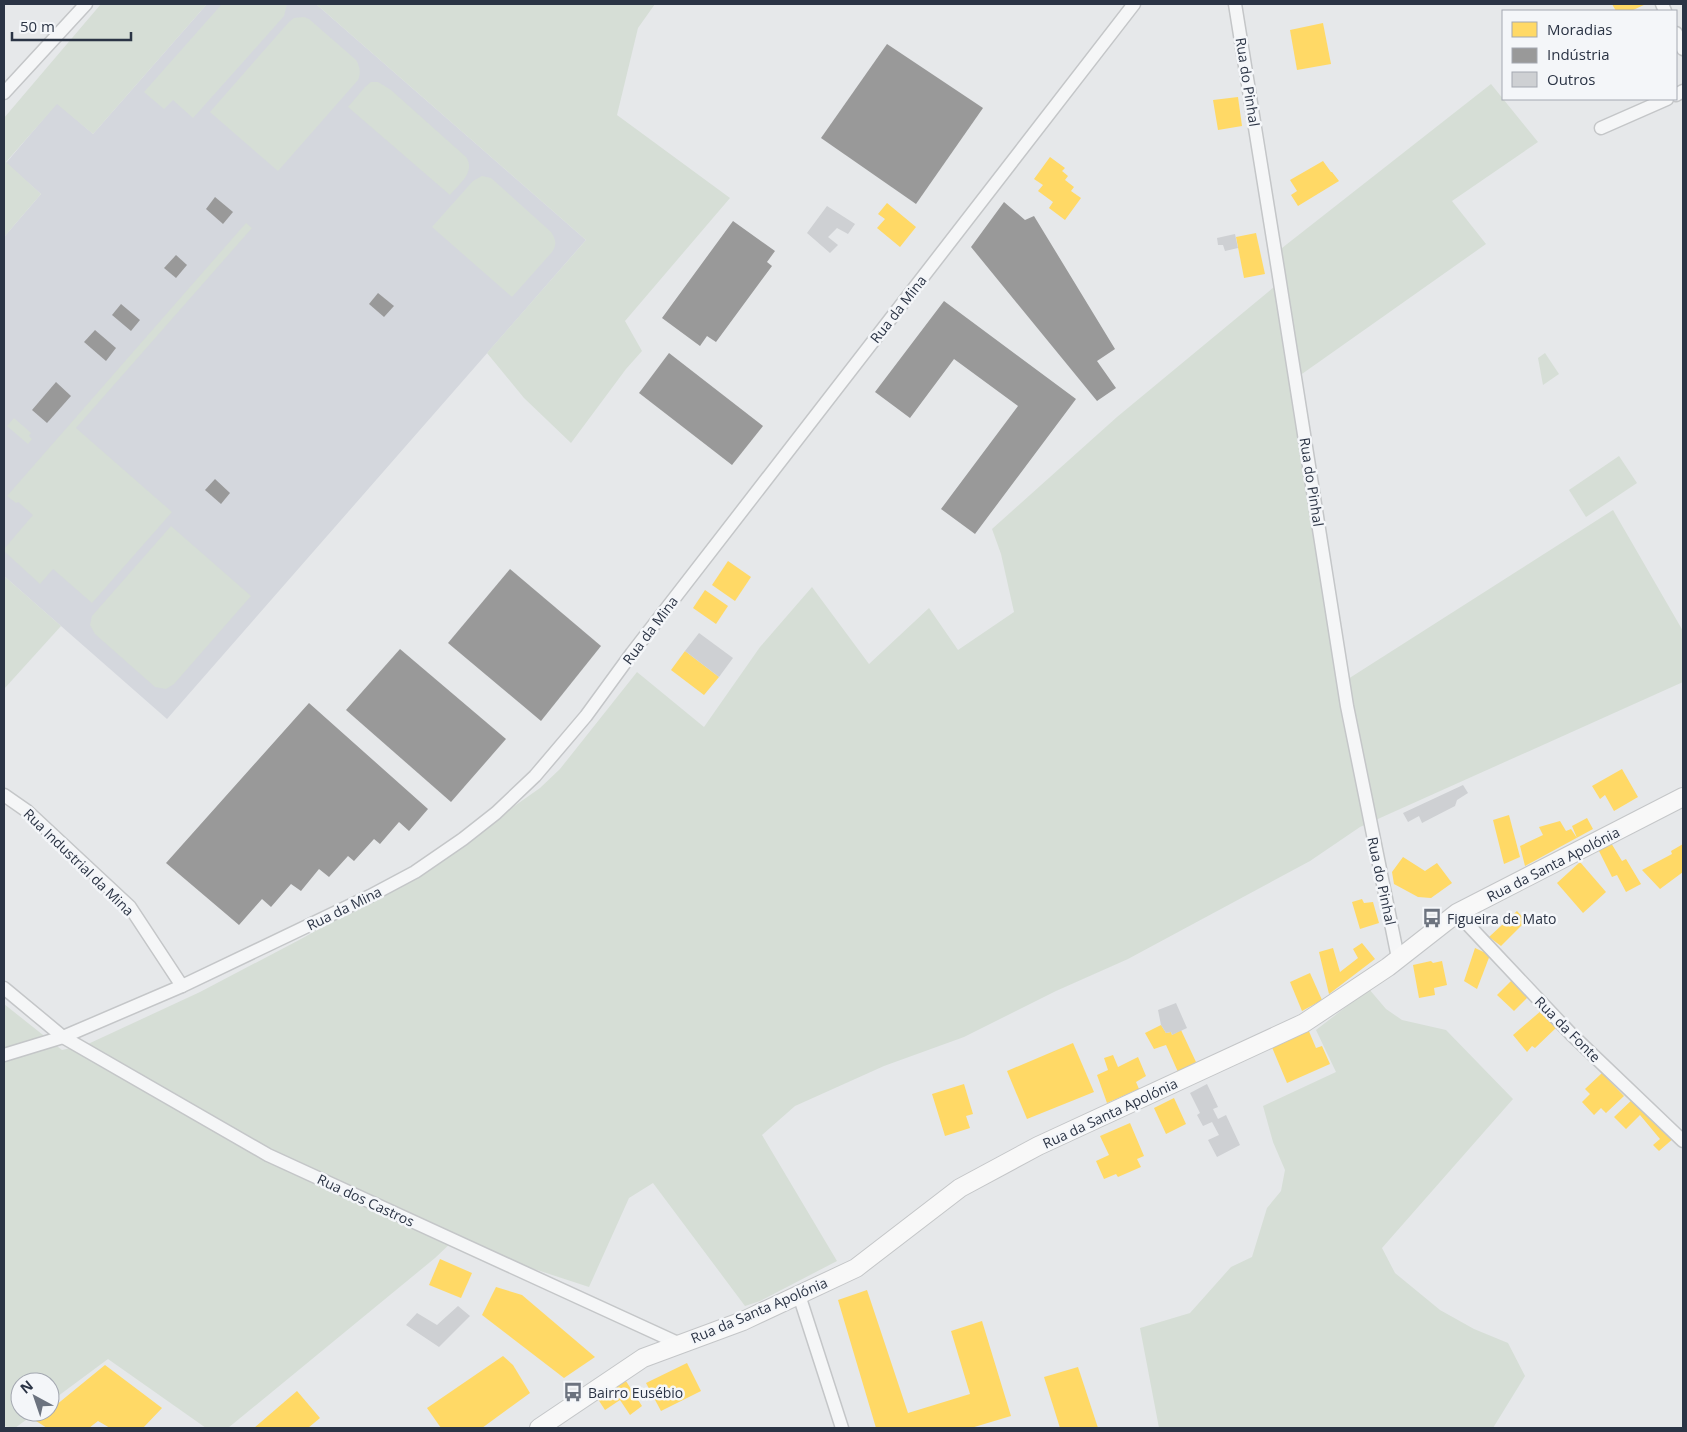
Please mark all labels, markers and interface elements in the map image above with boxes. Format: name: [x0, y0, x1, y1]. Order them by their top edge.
scale bar: [12, 10, 131, 42]
legend: [1502, 10, 1677, 100]
text: 50 m: [20, 16, 55, 36]
text: Moradias: [1547, 19, 1612, 39]
street label: Rua do Pinhal: [1232, 36, 1264, 128]
text: Indústria: [1547, 44, 1610, 64]
text: Outros: [1547, 69, 1596, 89]
street label: Rua da Mina: [866, 271, 930, 347]
street label: Rua do Pinhal: [1296, 436, 1328, 528]
street label: Rua da Mina: [618, 592, 682, 668]
street label: Rua Industrial da Mina: [20, 804, 138, 920]
street label: Rua da Santa Apolónia: [1483, 822, 1623, 906]
street label: Rua do Pinhal: [1363, 835, 1401, 927]
street label: Rua da Mina: [303, 882, 385, 934]
bus stop icon: Figueira de Mato: [1421, 907, 1443, 929]
place label: Figueira de Mato: [1447, 909, 1556, 928]
street label: Rua da Fonte: [1531, 992, 1605, 1066]
street label: Rua da Santa Apolónia: [1039, 1073, 1181, 1153]
street label: Rua dos Castros: [314, 1169, 418, 1231]
street label: Rua da Santa Apolónia: [688, 1273, 830, 1347]
north arrow: [10, 1372, 60, 1422]
text: N: [16, 1376, 37, 1398]
bus stop icon: Bairro Eusébio: [562, 1381, 584, 1403]
place label: Bairro Eusébio: [588, 1383, 683, 1402]

